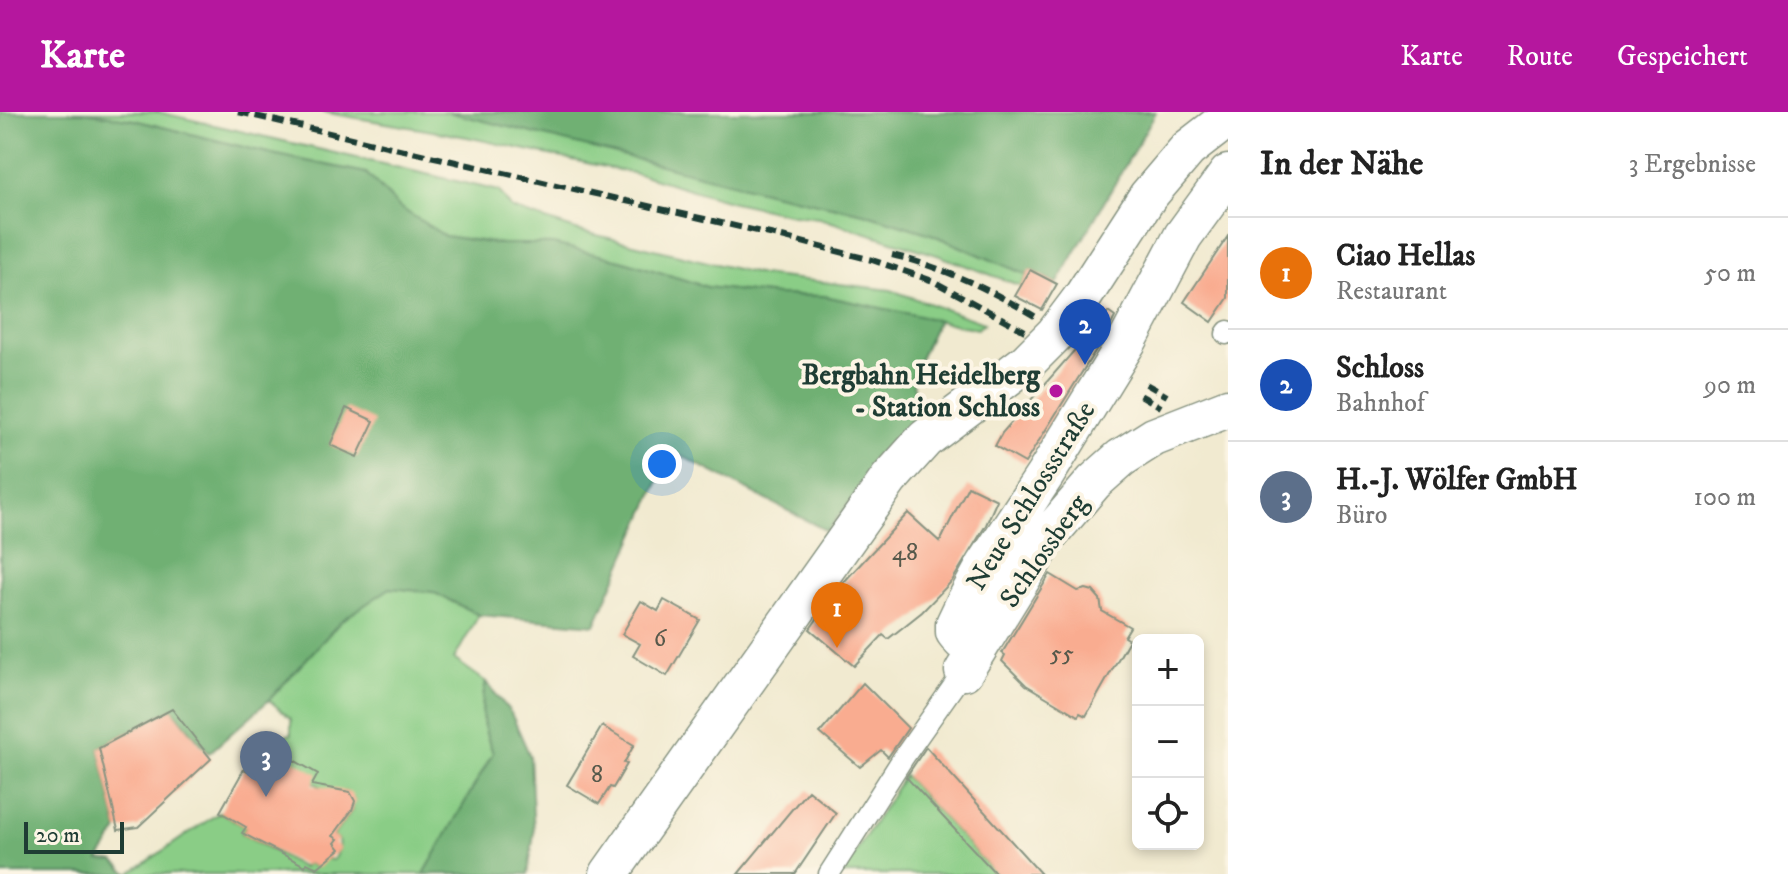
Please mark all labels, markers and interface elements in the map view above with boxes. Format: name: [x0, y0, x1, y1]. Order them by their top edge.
text: Karte: [40, 32, 125, 80]
text: Karte: [1400, 39, 1463, 74]
text: Route: [1507, 39, 1573, 74]
text: Gespeichert: [1617, 39, 1748, 74]
text: In der Nähe: [1260, 143, 1423, 185]
text: 3 Ergebnisse: [1629, 148, 1756, 181]
text: Ciao Hellas: [1336, 238, 1475, 275]
text: 1: [1281, 257, 1291, 290]
text: 50 m: [1704, 257, 1756, 290]
text: Restaurant: [1336, 275, 1447, 308]
pin: 2: [1059, 299, 1111, 365]
text: Schloss: [1336, 350, 1424, 387]
place label: Bergbahn Heidelberg - Station Schloss: [802, 358, 1041, 425]
text: 2: [1280, 369, 1292, 402]
text: 90 m: [1704, 369, 1756, 402]
marker: Bergbahn Heidelberg - Station Schloss: [1047, 382, 1065, 400]
text: Bahnhof: [1336, 387, 1425, 420]
street label: Neue Schlossstraße: [959, 395, 1103, 597]
your location: [642, 444, 682, 484]
text: H.-J. Wölfer GmbH: [1336, 462, 1578, 499]
text: 3: [1281, 481, 1291, 514]
text: 100 m: [1693, 481, 1756, 514]
street label: Schlossberg: [992, 487, 1096, 615]
text: Büro: [1336, 499, 1387, 532]
house number: 48: [892, 538, 918, 568]
pin: 1: [811, 582, 863, 648]
house number: 6: [654, 624, 668, 654]
map controls: [1132, 634, 1204, 850]
button: +: [1132, 634, 1204, 706]
house number: 55: [1050, 639, 1074, 669]
button: −: [1132, 706, 1204, 778]
pin: 3: [240, 731, 292, 797]
house number: 8: [591, 760, 603, 790]
button: locate: [1132, 778, 1204, 850]
scale bar: [24, 818, 124, 854]
text: 20 m: [36, 822, 80, 849]

